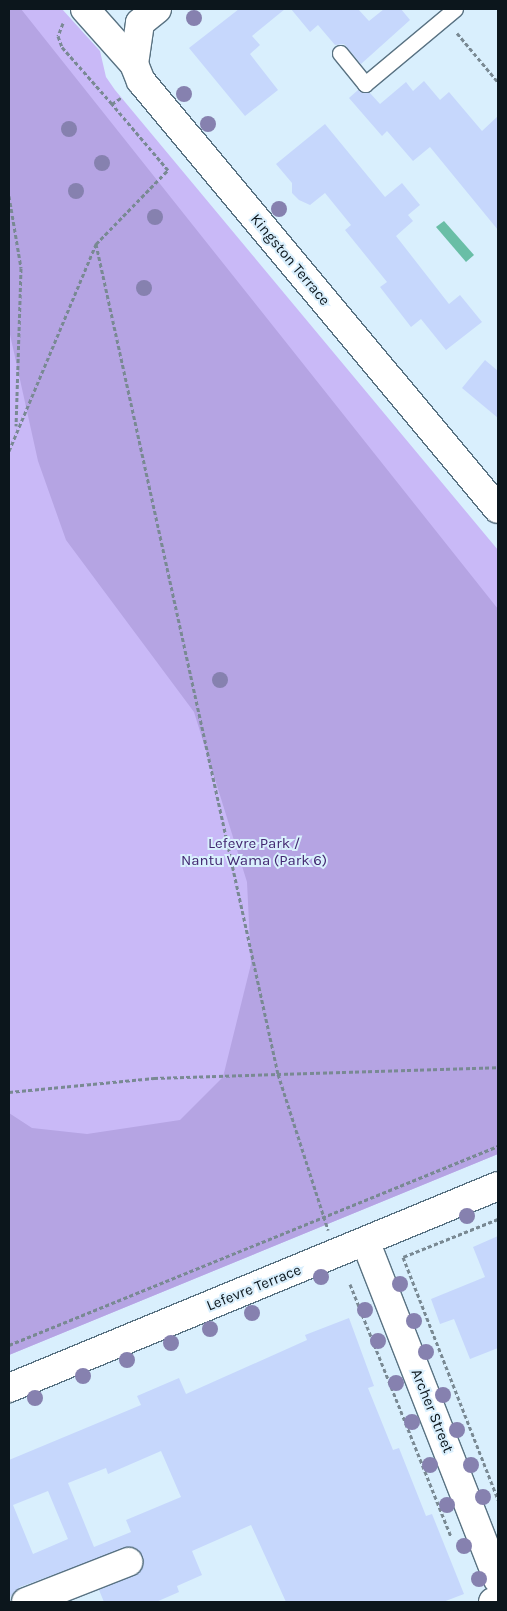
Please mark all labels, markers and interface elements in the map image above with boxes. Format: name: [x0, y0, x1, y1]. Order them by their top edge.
street label: Kingston Terrace: [246, 211, 334, 309]
park label: Lefevre Park / Nantu Wama (Park 6): [181, 834, 327, 869]
street label: Lefevre Terrace: [204, 1261, 304, 1315]
street label: Archer Street: [407, 1367, 457, 1455]

